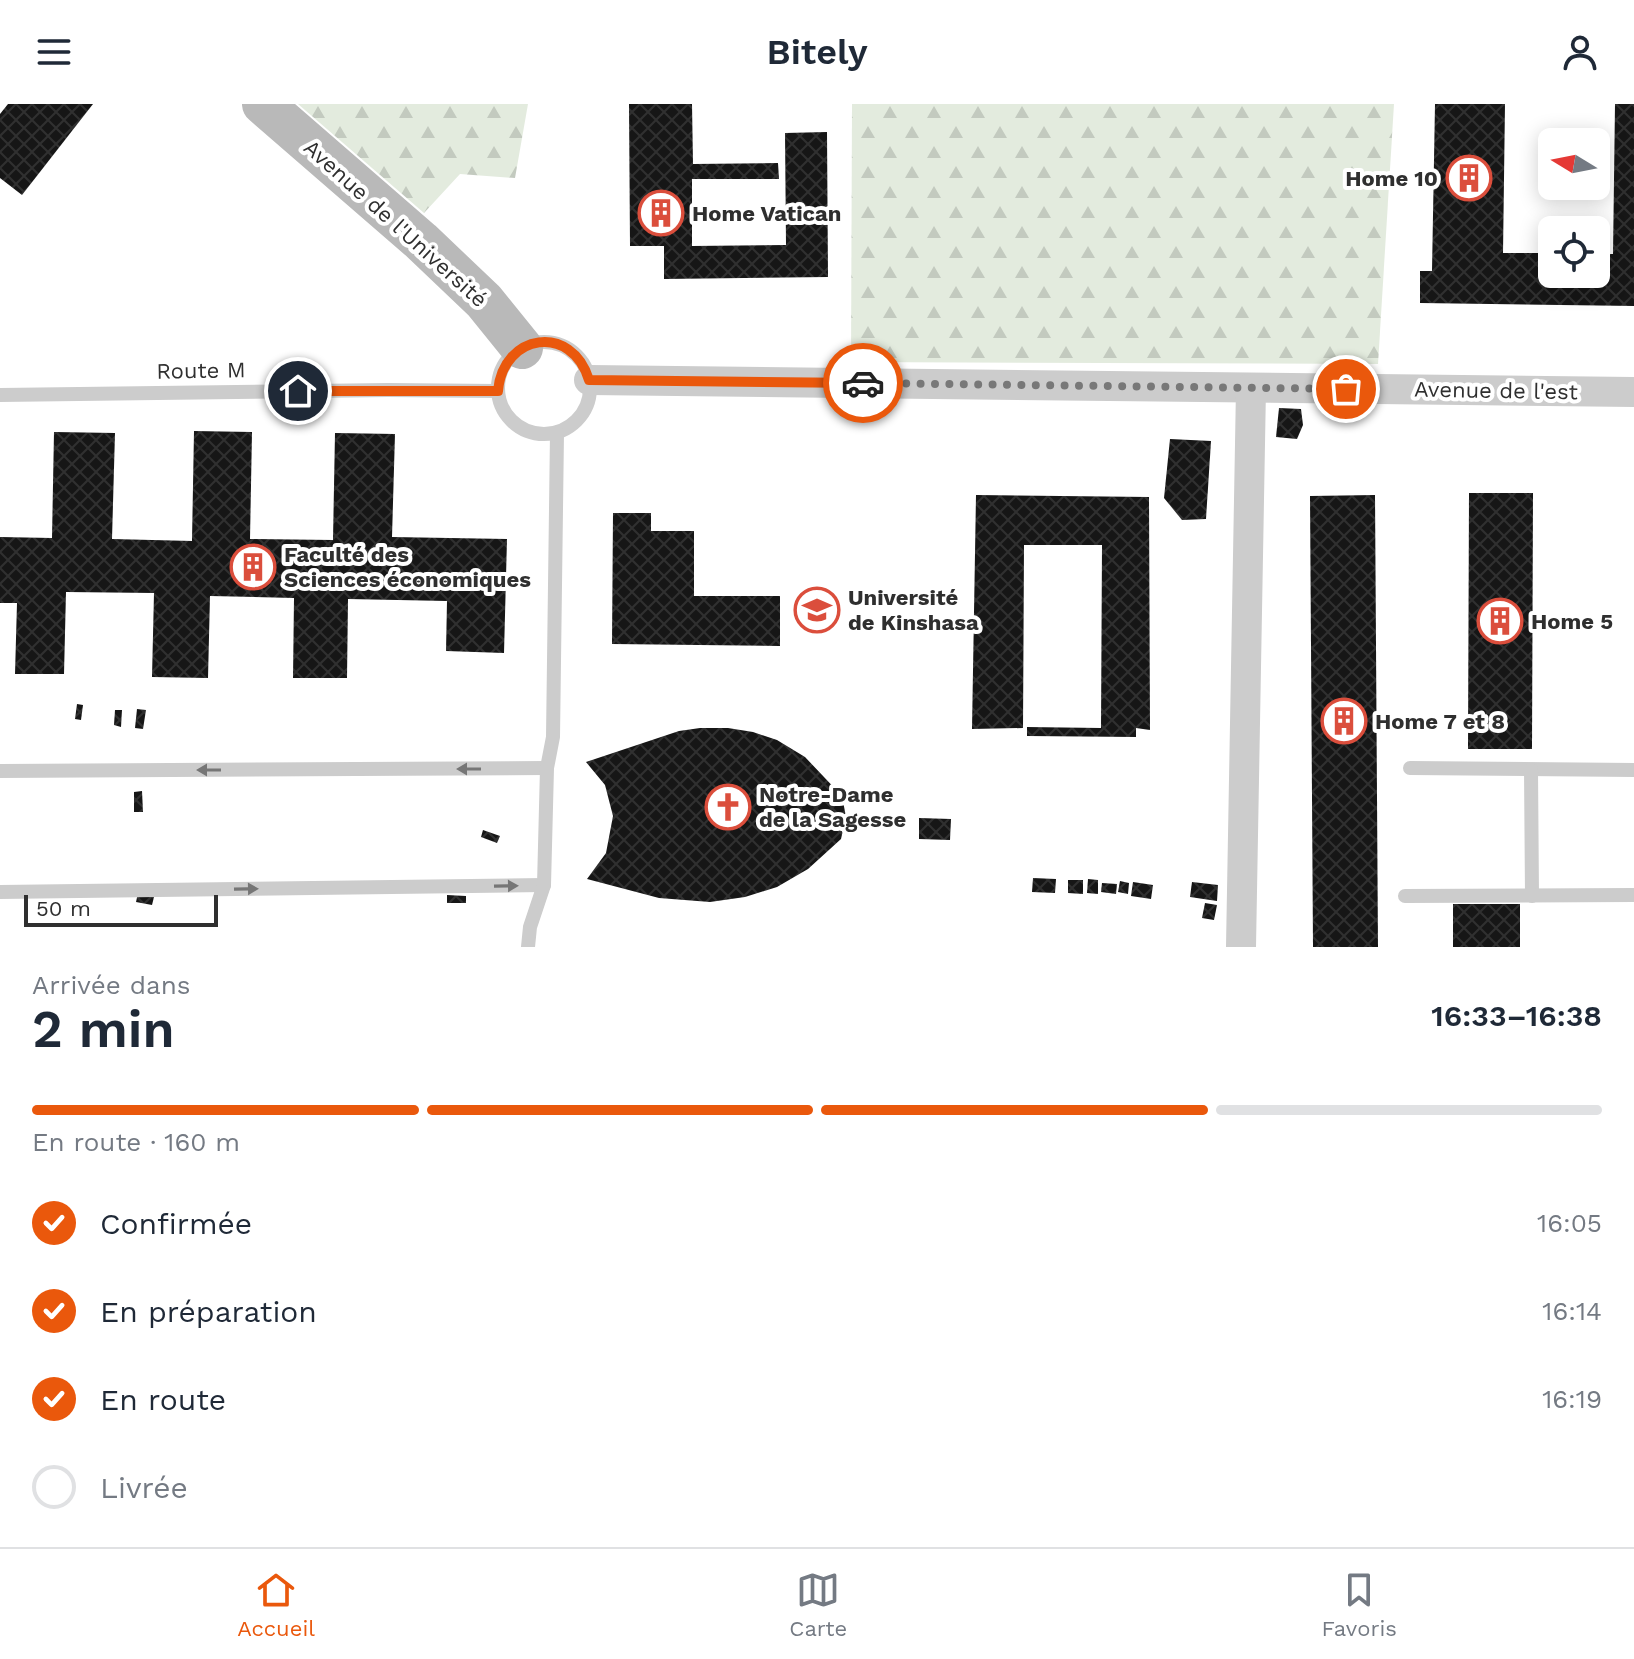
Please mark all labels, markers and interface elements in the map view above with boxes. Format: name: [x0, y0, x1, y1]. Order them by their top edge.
icon: menu: [32, 30, 76, 74]
icon: person: [1558, 30, 1602, 74]
text: Bitely: [766, 31, 868, 73]
north arrow: [1538, 128, 1610, 200]
map controls: [1538, 128, 1610, 288]
street label: Avenue de l'Université: [299, 135, 492, 312]
building icon: Home 10: [1445, 154, 1493, 202]
place label: Home 10: [1345, 166, 1438, 191]
building icon: Home Vatican: [637, 189, 685, 237]
place label: Home Vatican: [692, 201, 841, 226]
button: locate: [1538, 216, 1610, 288]
courier: [823, 343, 903, 423]
pin: [1312, 355, 1380, 423]
street label: Route M: [156, 357, 246, 384]
pin: [264, 357, 332, 425]
icon: car: [841, 361, 885, 405]
icon: bag: [1324, 367, 1368, 411]
icon: home: [276, 369, 320, 413]
street label: Avenue de l'est: [1414, 377, 1578, 404]
place label: Faculté des Sciences économiques: [284, 542, 531, 592]
building icon: Faculté des Sciences économiques: [229, 543, 277, 591]
place label: Université de Kinshasa: [848, 585, 979, 635]
school or university icon: Université de Kinshasa: [793, 586, 841, 634]
building icon: Home 5: [1476, 597, 1524, 645]
place label: Home 5: [1531, 609, 1613, 634]
building icon: Home 7 et 8: [1320, 697, 1368, 745]
place label: Home 7 et 8: [1375, 709, 1505, 734]
one-way arrow: [456, 763, 481, 775]
one-way arrow: [196, 764, 221, 776]
place label: Notre-Dame de la Sagesse: [759, 782, 906, 832]
church icon: Notre-Dame de la Sagesse: [704, 783, 752, 831]
one-way arrow: [494, 880, 519, 892]
one-way arrow: [234, 883, 259, 895]
scale bar: [24, 891, 218, 927]
text: 50 m: [36, 896, 91, 921]
text: Arrivée dans: [32, 970, 191, 1000]
text: 16:33–16:38: [1431, 998, 1602, 1033]
text: 2 min: [32, 999, 175, 1060]
text: En route · 160 m: [32, 1127, 240, 1157]
icon: check: [32, 1201, 76, 1245]
text: Confirmée: [100, 1206, 252, 1241]
text: 16:05: [1537, 1208, 1602, 1238]
icon: check: [32, 1289, 76, 1333]
text: En préparation: [100, 1294, 317, 1329]
text: 16:14: [1542, 1296, 1602, 1326]
icon: check: [32, 1377, 76, 1421]
text: En route: [100, 1382, 226, 1417]
text: 16:19: [1542, 1384, 1602, 1414]
text: Livrée: [100, 1470, 188, 1505]
tab: Accueil: [237, 1568, 315, 1641]
tab: Carte: [789, 1568, 847, 1641]
tab: Favoris: [1321, 1568, 1397, 1641]

